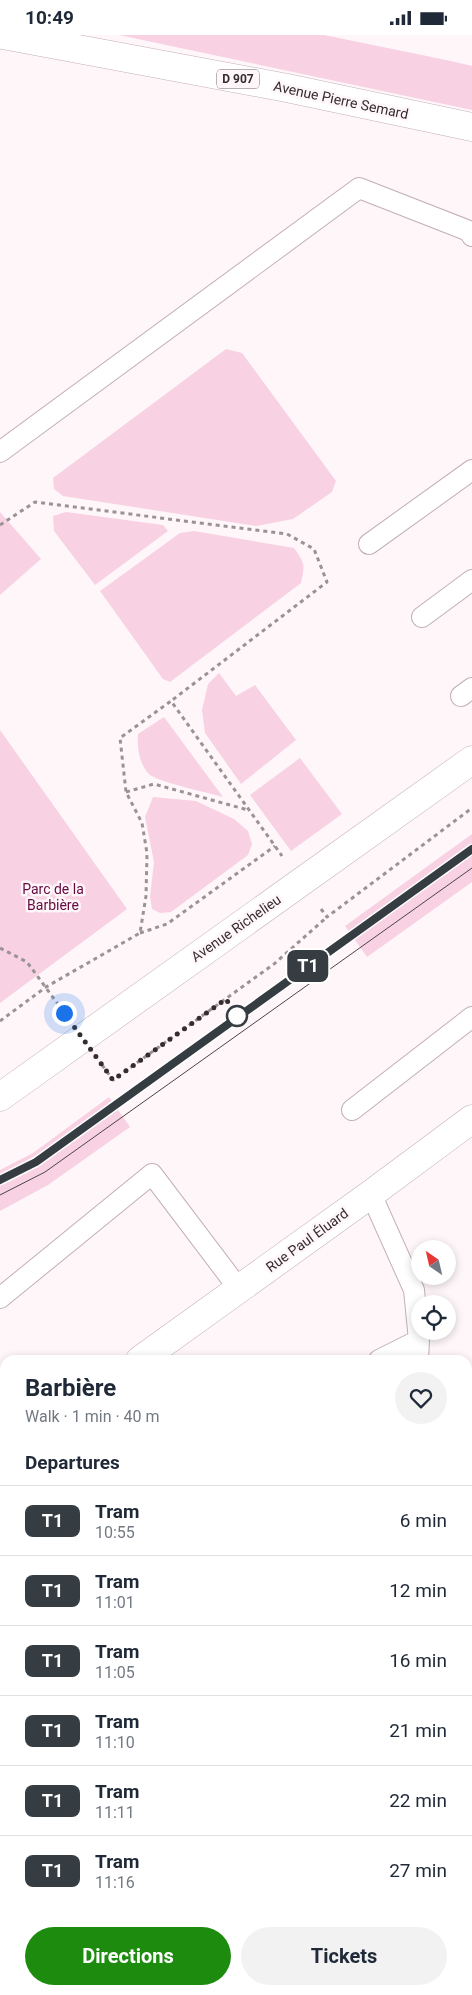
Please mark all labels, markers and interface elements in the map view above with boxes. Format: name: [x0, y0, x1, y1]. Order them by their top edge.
text: 10:49: [25, 6, 74, 29]
road number: D 907: [217, 69, 259, 89]
street label: Avenue Pierre Semard: [272, 78, 410, 122]
park label: Parc de la Barbière: [22, 881, 84, 913]
street label: Avenue Richelieu: [188, 891, 284, 965]
line badge: T1: [286, 950, 330, 982]
text: T1: [297, 955, 319, 976]
your location: [52, 1001, 77, 1026]
unlabelled marker: [226, 1005, 248, 1027]
street label: Rue Paul Éluard: [262, 1204, 351, 1275]
north arrow: [411, 1240, 456, 1285]
map controls: [411, 1240, 456, 1340]
button: locate: [411, 1295, 456, 1340]
button: heart: [395, 1372, 447, 1424]
text: Barbière: [25, 1374, 116, 1402]
text: Walk · 1 min · 40 m: [25, 1407, 160, 1426]
text: Departures: [25, 1451, 120, 1474]
text: Tram: [95, 1500, 139, 1523]
text: 6 min: [400, 1509, 447, 1532]
text: T1: [42, 1510, 63, 1531]
text: 10:55: [95, 1523, 135, 1542]
text: Tram: [95, 1570, 139, 1593]
text: 12 min: [389, 1579, 447, 1602]
text: T1: [42, 1580, 63, 1601]
text: 11:01: [95, 1593, 135, 1612]
text: Tram: [95, 1640, 139, 1663]
text: 16 min: [389, 1649, 447, 1672]
text: T1: [42, 1650, 63, 1671]
text: 11:05: [95, 1663, 135, 1682]
text: Tram: [95, 1710, 139, 1733]
text: 21 min: [389, 1719, 447, 1742]
text: T1: [42, 1720, 63, 1741]
text: 11:10: [95, 1733, 135, 1752]
text: Tram: [95, 1780, 139, 1803]
text: 22 min: [389, 1789, 447, 1812]
text: T1: [42, 1790, 63, 1811]
text: 11:11: [95, 1803, 135, 1822]
text: Tram: [95, 1850, 139, 1873]
text: 27 min: [389, 1859, 447, 1882]
text: T1: [42, 1860, 63, 1881]
text: 11:16: [95, 1873, 135, 1892]
button: Directions: [25, 1927, 231, 1985]
button: Tickets: [241, 1927, 447, 1985]

